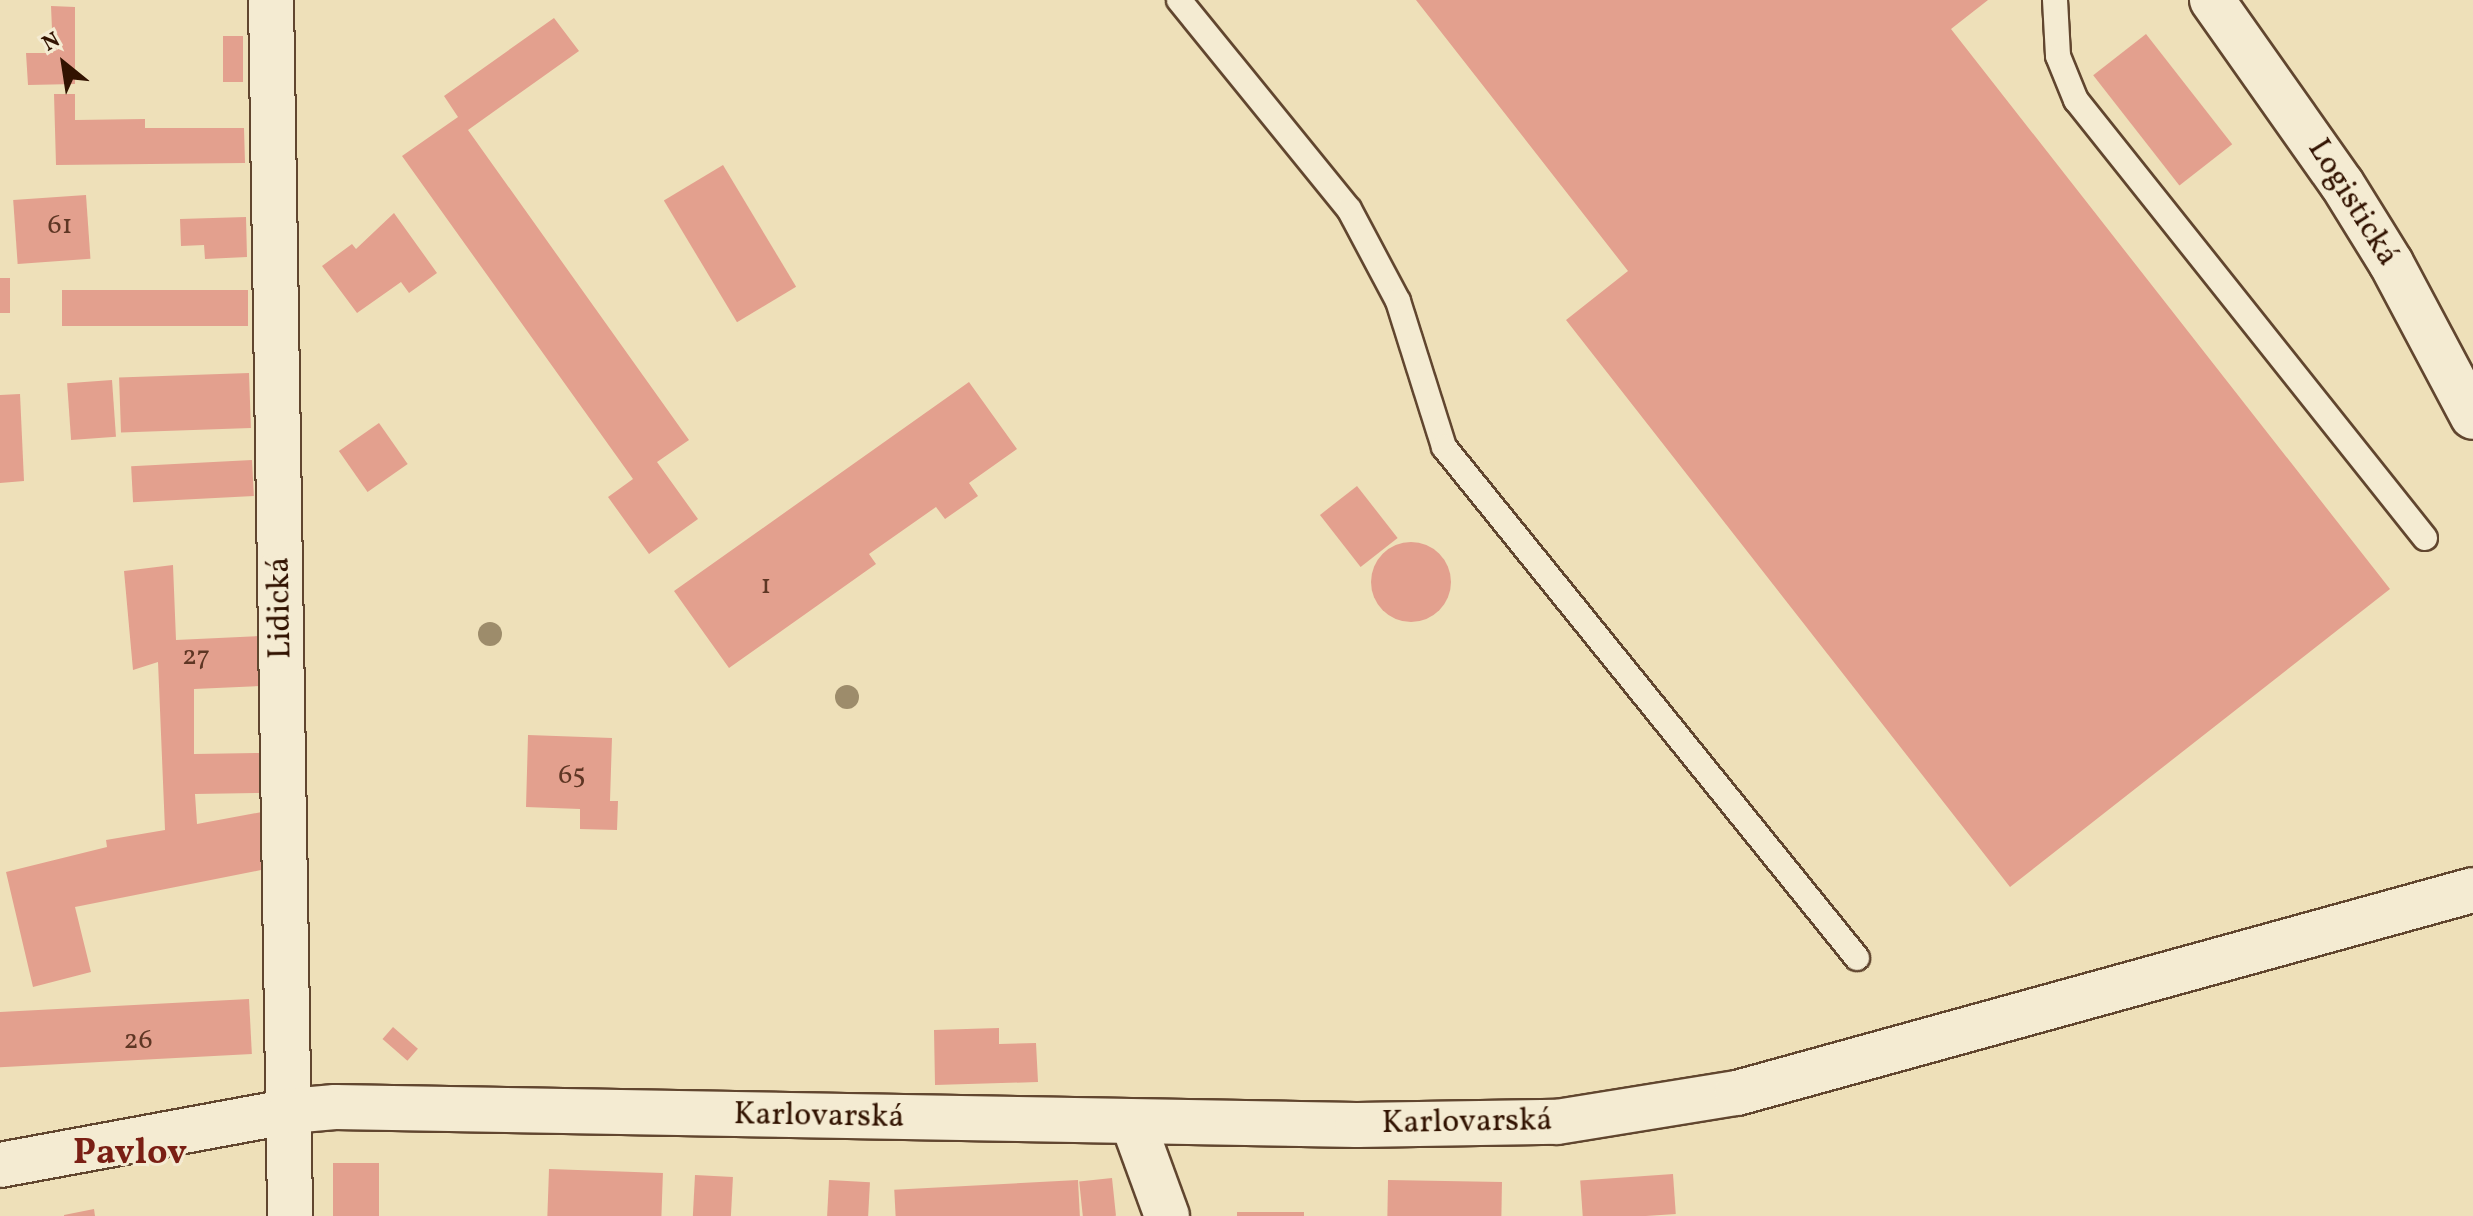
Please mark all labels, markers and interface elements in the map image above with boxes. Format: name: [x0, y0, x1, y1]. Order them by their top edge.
north arrow: [24, 24, 104, 104]
text: N: [37, 25, 66, 60]
street label: Logistická: [2298, 132, 2406, 274]
house number: 61: [47, 209, 73, 243]
street label: Lidická: [261, 557, 301, 659]
house number: 1: [761, 569, 771, 603]
house number: 27: [182, 640, 210, 674]
house number: 65: [558, 759, 586, 793]
house number: 26: [123, 1024, 153, 1058]
street label: Karlovarská: [733, 1096, 905, 1138]
street label: Karlovarská: [1381, 1102, 1553, 1144]
district label: Pavlov: [73, 1133, 187, 1177]

